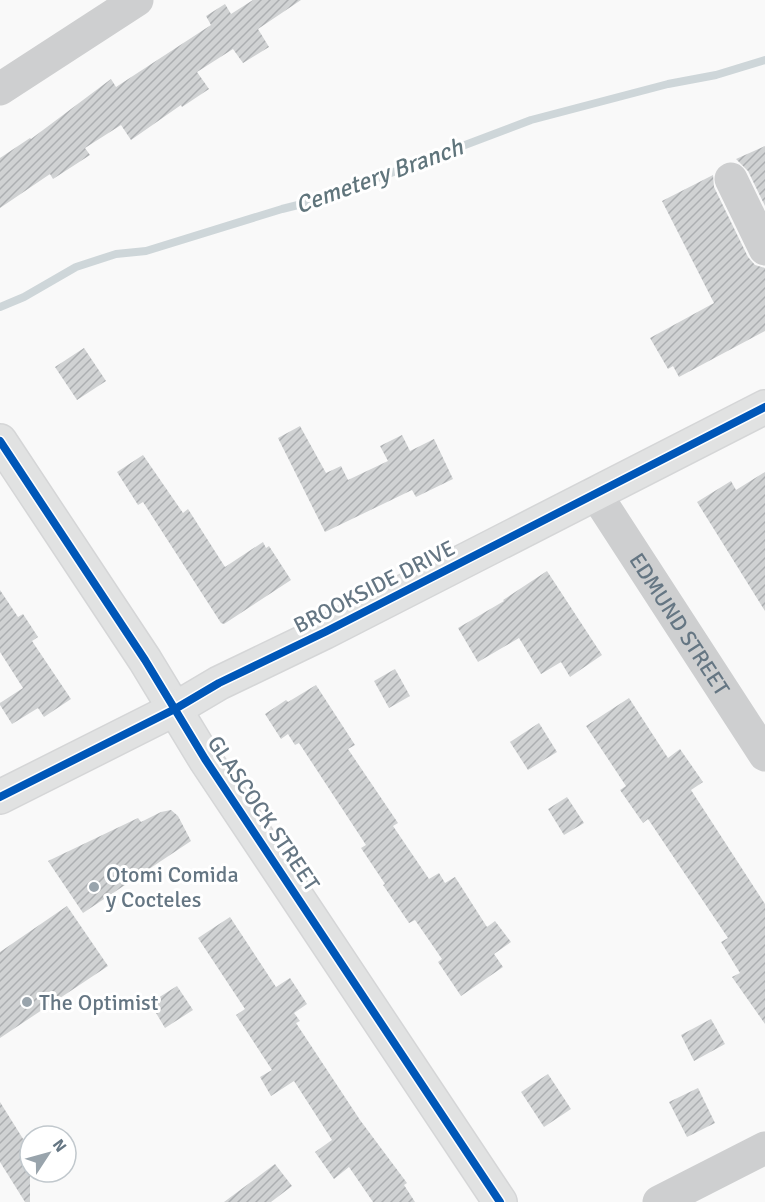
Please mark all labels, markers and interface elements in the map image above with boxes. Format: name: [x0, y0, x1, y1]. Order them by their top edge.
water label: Cemetery Branch: [291, 131, 468, 220]
street label: BROOKSIDE DRIVE: [289, 534, 459, 639]
street label: EDMUND STREET: [623, 548, 736, 701]
street label: GLASCOCK STREET: [202, 731, 326, 896]
place label: Otomi Comida y Cocteles: [106, 861, 239, 913]
marker: Otomi Comida y Cocteles: [87, 880, 101, 894]
place label: The Optimist: [39, 989, 159, 1016]
marker: The Optimist: [20, 995, 34, 1009]
north arrow: [18, 1124, 78, 1184]
text: N: [48, 1135, 71, 1156]

